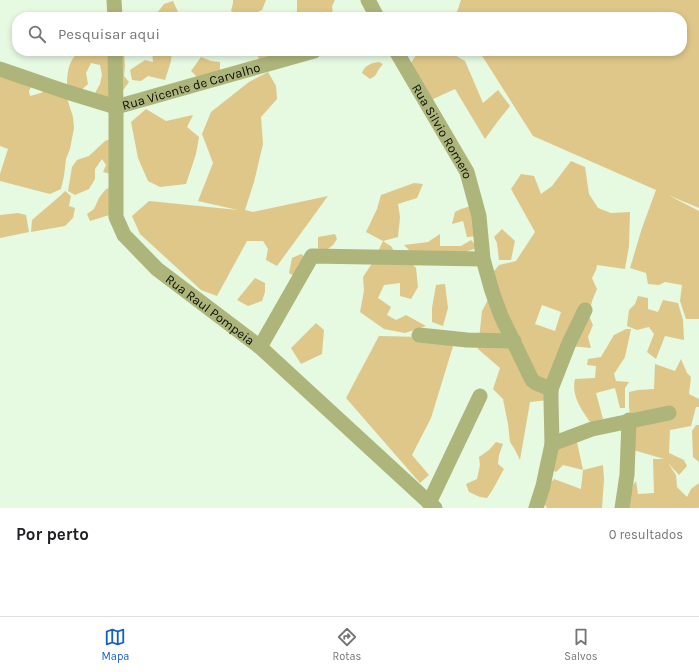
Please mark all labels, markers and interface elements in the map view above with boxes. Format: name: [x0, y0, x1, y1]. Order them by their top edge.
search box: [12, 12, 687, 56]
icon: search: [26, 23, 48, 45]
text: Pesquisar aqui: [58, 25, 160, 43]
street label: Rua Vicente de Carvalho: [120, 59, 262, 112]
street label: Rua Silvio Romero: [409, 81, 476, 180]
street label: Rua Raul Pompeia: [163, 271, 258, 348]
text: Por perto: [16, 524, 89, 544]
text: 0 resultados: [609, 527, 683, 542]
tab: Mapa: [102, 626, 129, 663]
tab: Rotas: [333, 626, 361, 663]
tab: Salvos: [564, 626, 597, 663]

